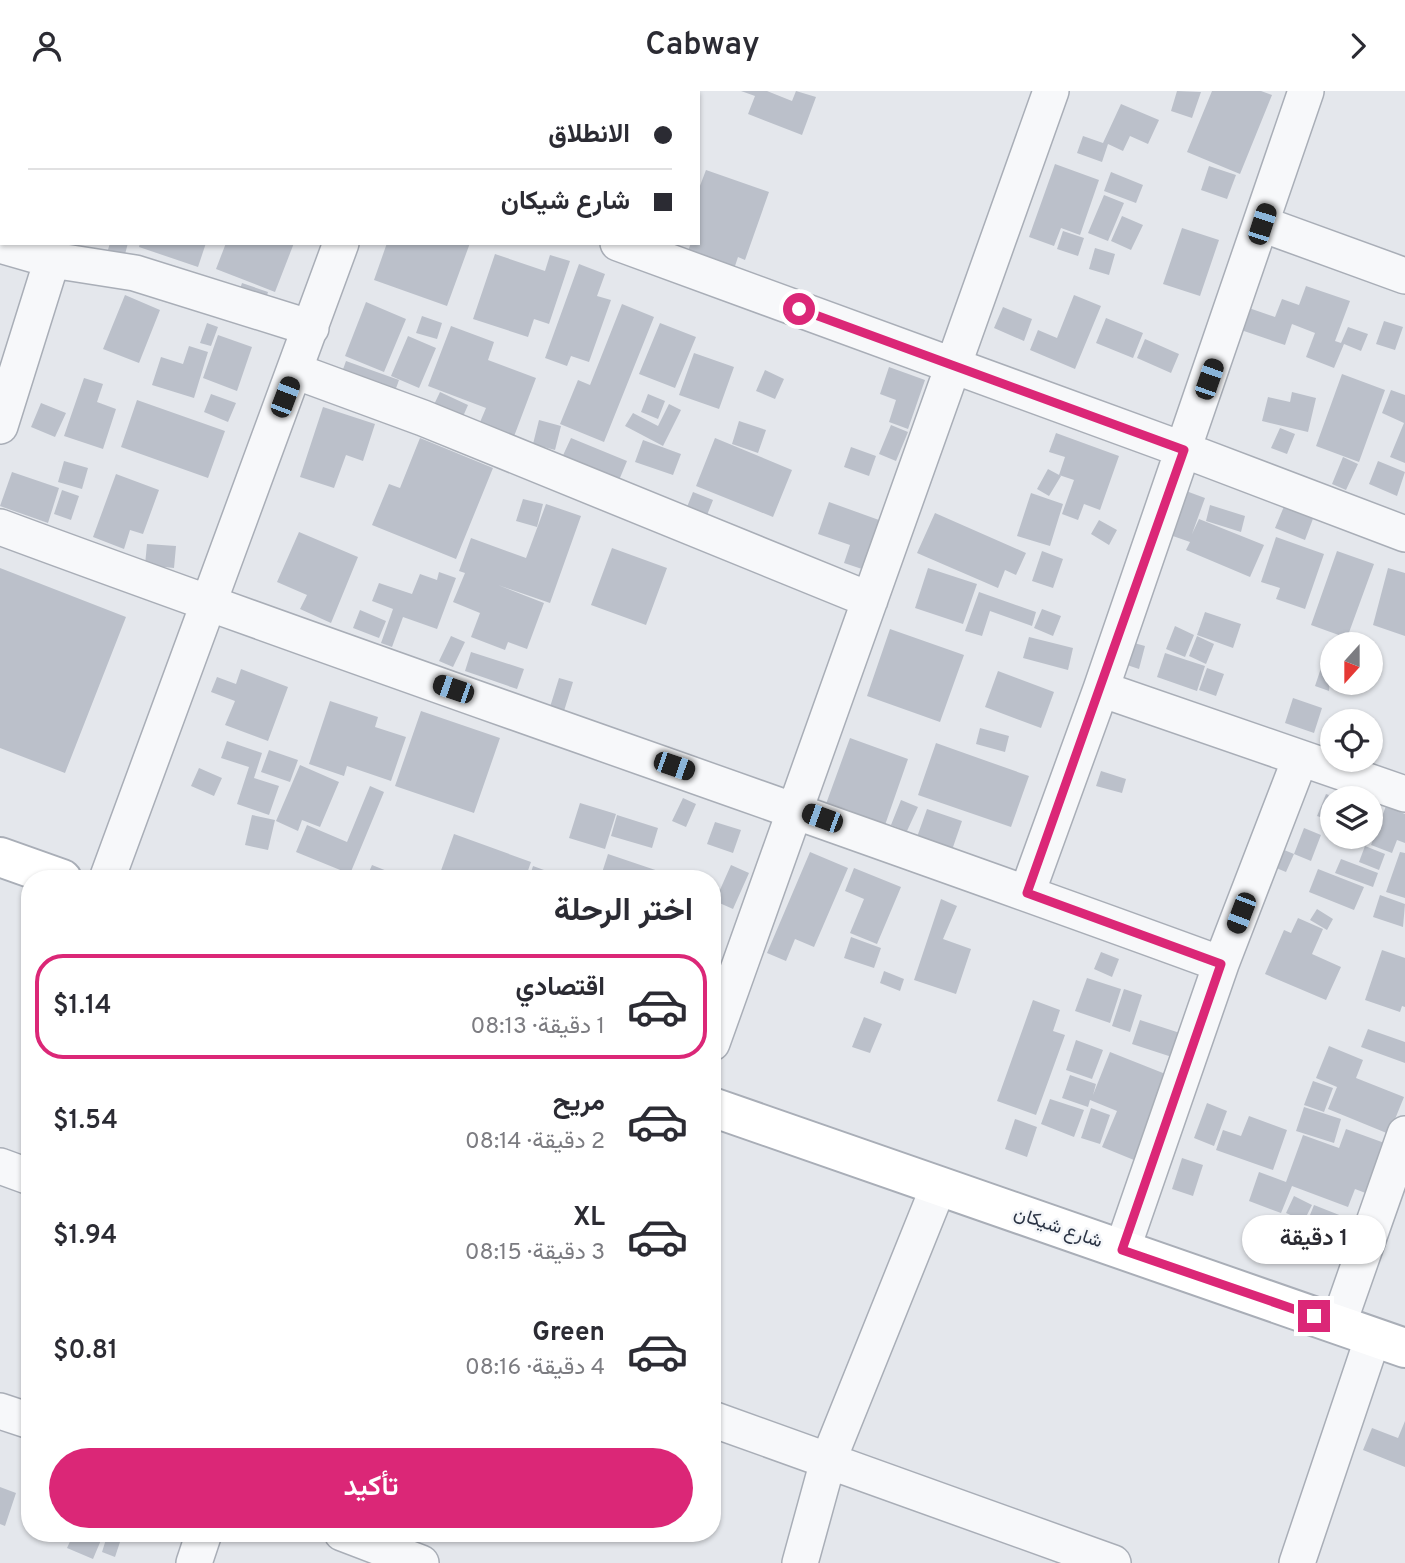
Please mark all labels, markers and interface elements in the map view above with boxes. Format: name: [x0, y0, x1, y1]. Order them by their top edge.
text: Cabway: [645, 26, 760, 66]
icon: person: [28, 27, 66, 65]
icon: forward: [1339, 27, 1377, 65]
text: الانطلاق: [548, 119, 630, 152]
text: شارع شيكان: [501, 186, 630, 219]
car: [1246, 201, 1279, 247]
route start: [783, 293, 815, 325]
car: [1193, 356, 1226, 402]
car: [268, 374, 303, 420]
north arrow: [1320, 632, 1382, 695]
map controls: [1320, 632, 1383, 849]
car: [430, 672, 477, 706]
button: locate: [1320, 709, 1383, 772]
car: [651, 749, 698, 783]
button: layers: [1320, 786, 1383, 849]
car: [799, 801, 846, 835]
car: [1224, 890, 1259, 936]
text: اختر الرحلة: [554, 892, 693, 932]
text: اقتصادي: [516, 972, 605, 1005]
icon: car: [626, 975, 689, 1038]
text: $1.14: [53, 990, 111, 1023]
text: 1 دقيقة · 08:13: [471, 1013, 605, 1042]
text: مريح: [553, 1087, 605, 1120]
icon: car: [626, 1090, 689, 1153]
text: $1.54: [53, 1105, 118, 1138]
text: 2 دقيقة · 08:14: [465, 1128, 605, 1157]
text: XL: [573, 1202, 605, 1235]
street label: شارع شيكان: [1011, 1202, 1105, 1254]
icon: car: [626, 1205, 689, 1268]
callout: 1 دقيقة: [1242, 1215, 1386, 1263]
text: $1.94: [53, 1220, 117, 1253]
text: 1 دقيقة: [1280, 1225, 1348, 1254]
text: 3 دقيقة · 08:15: [465, 1239, 605, 1268]
route end: [1298, 1300, 1330, 1332]
text: Green: [532, 1317, 605, 1350]
icon: car: [626, 1320, 689, 1383]
text: $0.81: [53, 1335, 118, 1368]
text: 4 دقيقة · 08:16: [465, 1354, 605, 1383]
button: تأكيد: [49, 1448, 693, 1528]

